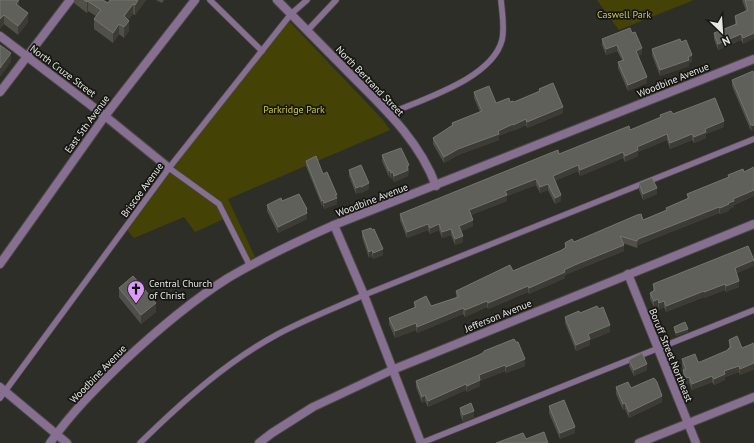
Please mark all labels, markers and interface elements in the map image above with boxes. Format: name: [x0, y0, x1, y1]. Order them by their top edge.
park label: Caswell Park: [597, 8, 651, 21]
north arrow: [702, 12, 742, 52]
text: N: [720, 33, 732, 49]
street label: North Cruze Street: [27, 42, 99, 100]
street label: North Bertrand Street: [333, 43, 407, 119]
street label: Woodbine Avenue: [635, 60, 711, 100]
street label: East 5th Avenue: [62, 92, 112, 156]
park label: Parkridge Park: [263, 103, 325, 116]
street label: Briscoe Avenue: [118, 160, 166, 220]
street label: Woodbine Avenue: [334, 180, 410, 220]
place label: Central Church of Christ: [149, 277, 212, 302]
church icon: Central Church of Christ: [126, 279, 146, 304]
street label: Jefferson Avenue: [462, 297, 534, 336]
street label: Boruff Street Northeast: [646, 306, 696, 404]
street label: Woodbine Avenue: [67, 342, 129, 406]

